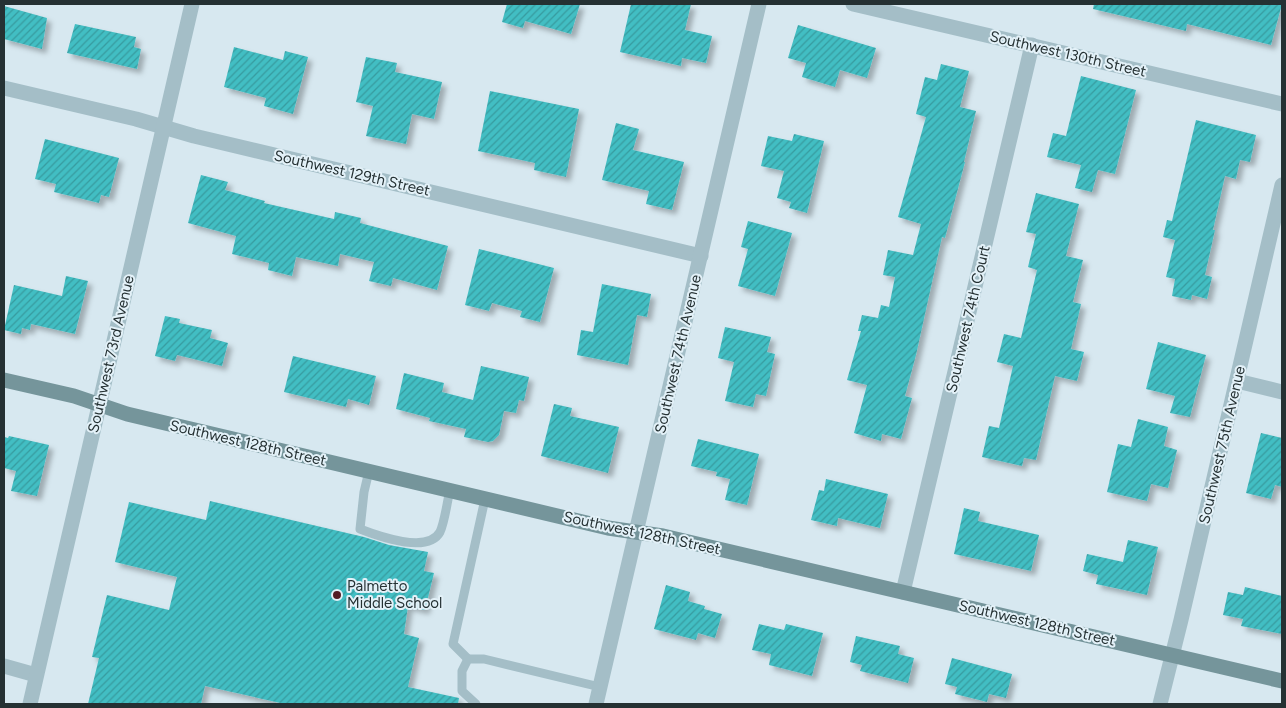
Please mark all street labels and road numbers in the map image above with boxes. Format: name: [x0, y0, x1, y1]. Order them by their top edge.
street label: Southwest 130th Street: [988, 27, 1148, 81]
street label: Southwest 129th Street: [272, 146, 432, 200]
street label: Southwest 74th Court: [942, 244, 994, 394]
street label: Southwest 74th Avenue: [651, 273, 705, 435]
street label: Southwest 73rd Avenue: [84, 274, 138, 434]
street label: Southwest 75th Avenue: [1195, 364, 1249, 526]
street label: Southwest 128th Street: [168, 416, 328, 470]
street label: Southwest 128th Street: [562, 508, 722, 558]
street label: Southwest 128th Street: [957, 596, 1117, 650]

